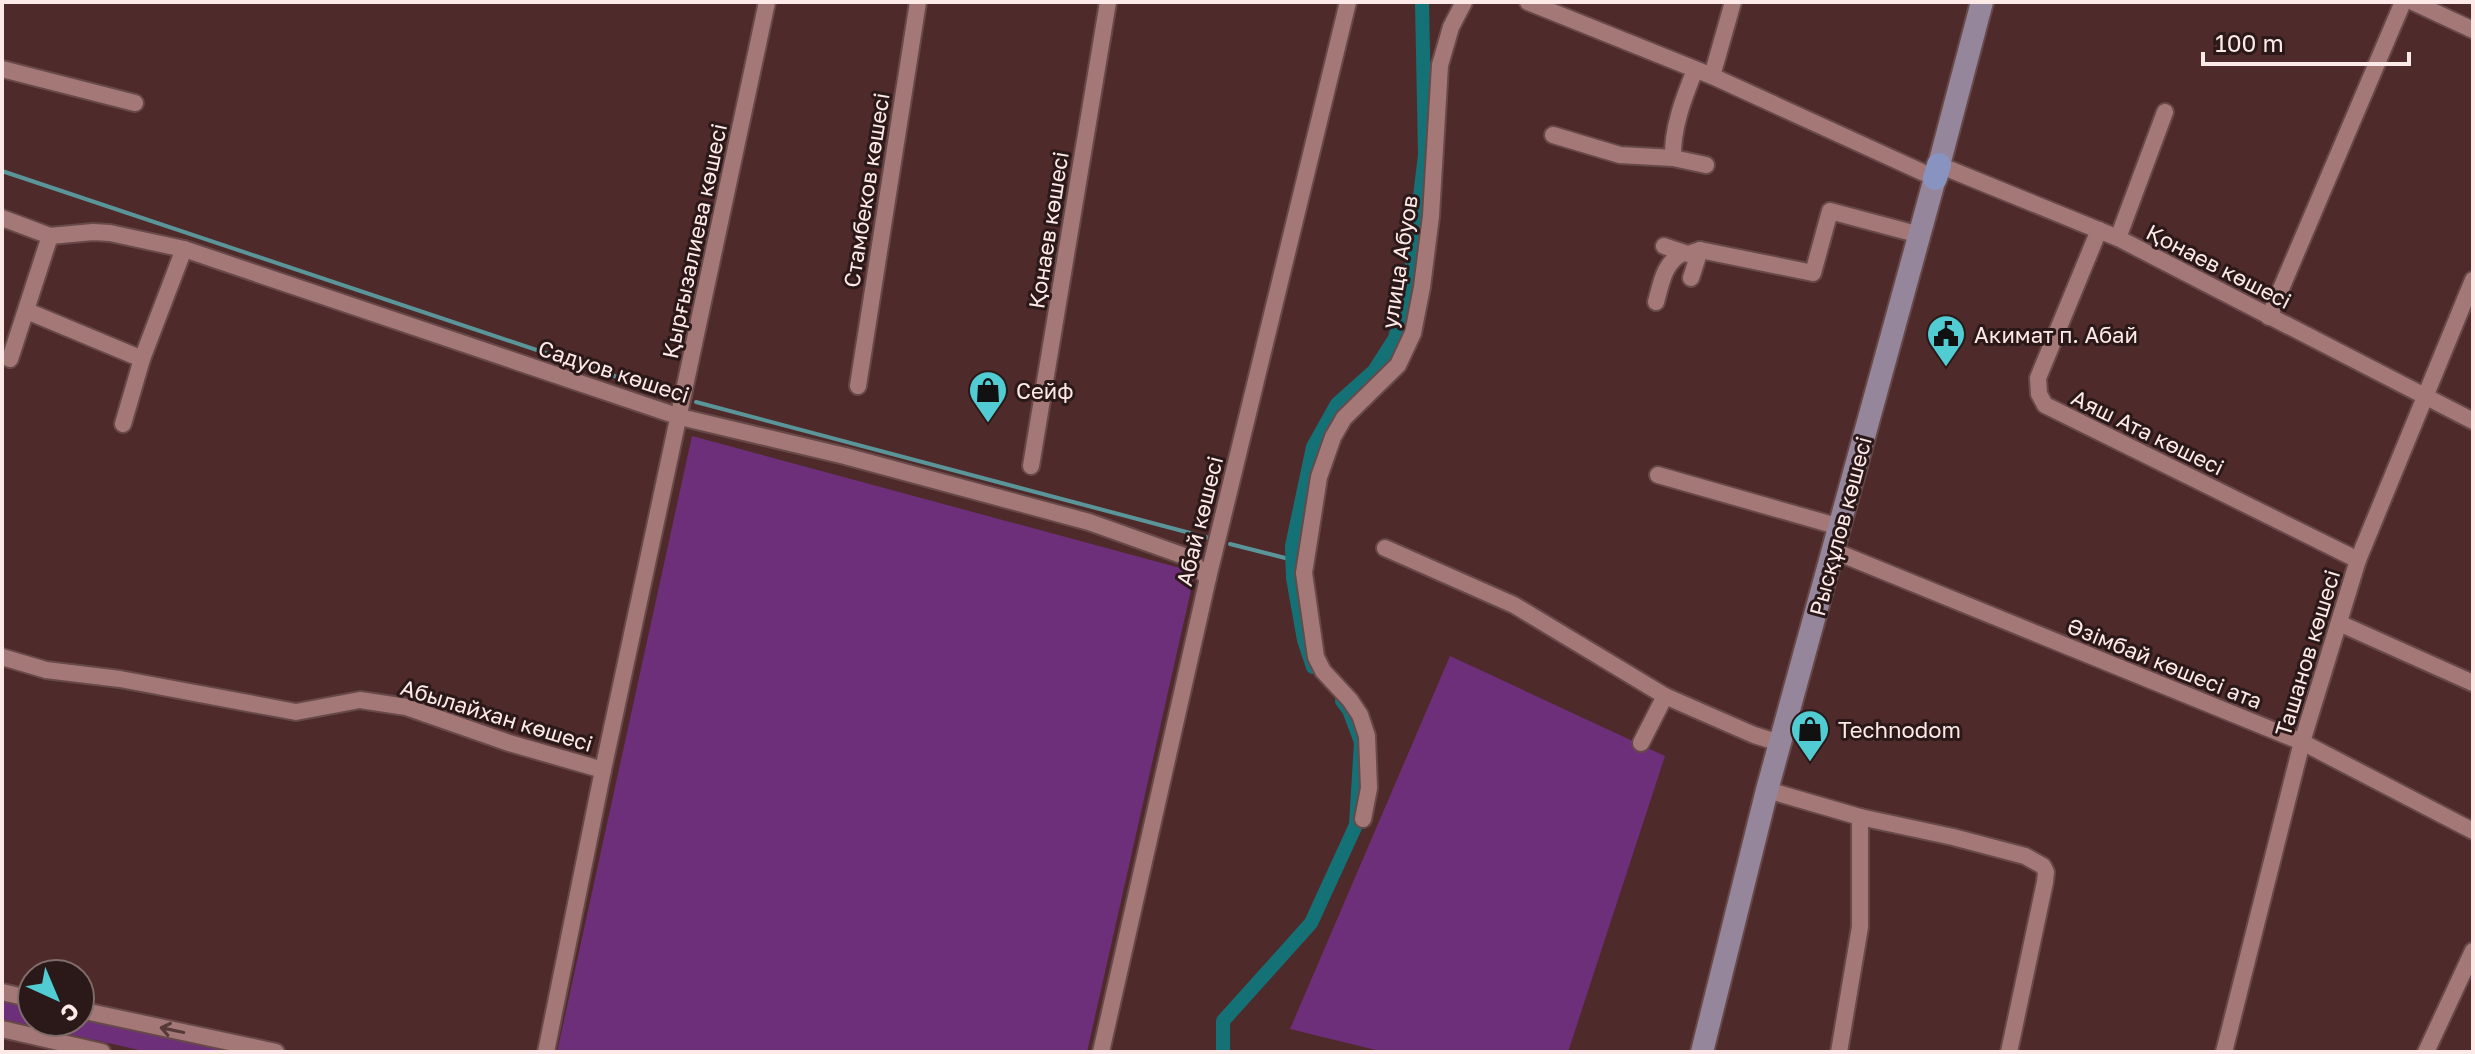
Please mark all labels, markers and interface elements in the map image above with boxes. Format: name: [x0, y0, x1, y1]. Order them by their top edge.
scale bar: [2203, 16, 2409, 66]
text: 100 m: [2215, 28, 2284, 57]
street label: Стамбеков көшесі: [837, 91, 895, 289]
street label: Қырғызалиева көшесі: [656, 121, 732, 361]
street label: Қонаев көшесі: [1022, 149, 1074, 311]
street label: улица Абуов: [1375, 193, 1423, 331]
street label: Қонаев көшесі: [2142, 218, 2296, 314]
public building icon: Акимат п. Абай: [1925, 313, 1967, 368]
place label: Акимат п. Абай: [1974, 321, 2138, 348]
street label: Садуов көшесі: [535, 334, 693, 408]
shop icon: Сейф: [967, 369, 1009, 424]
place label: Сейф: [1016, 377, 1073, 404]
street label: Аяш Ата көшесі: [2067, 383, 2229, 481]
street label: Рысқұлов көшесі: [1803, 433, 1877, 619]
street label: Абай көшесі: [1170, 453, 1228, 589]
street label: Ташанов көшесі: [2269, 566, 2345, 740]
street label: Әзімбай көшесі ата: [2064, 612, 2266, 714]
street label: Абылайхан көшесі: [398, 673, 596, 757]
shop icon: Technodom: [1789, 708, 1831, 763]
place label: Technodom: [1838, 716, 1961, 743]
north arrow: [16, 958, 96, 1038]
text: С: [55, 998, 85, 1028]
one-way arrow: [160, 1022, 186, 1037]

